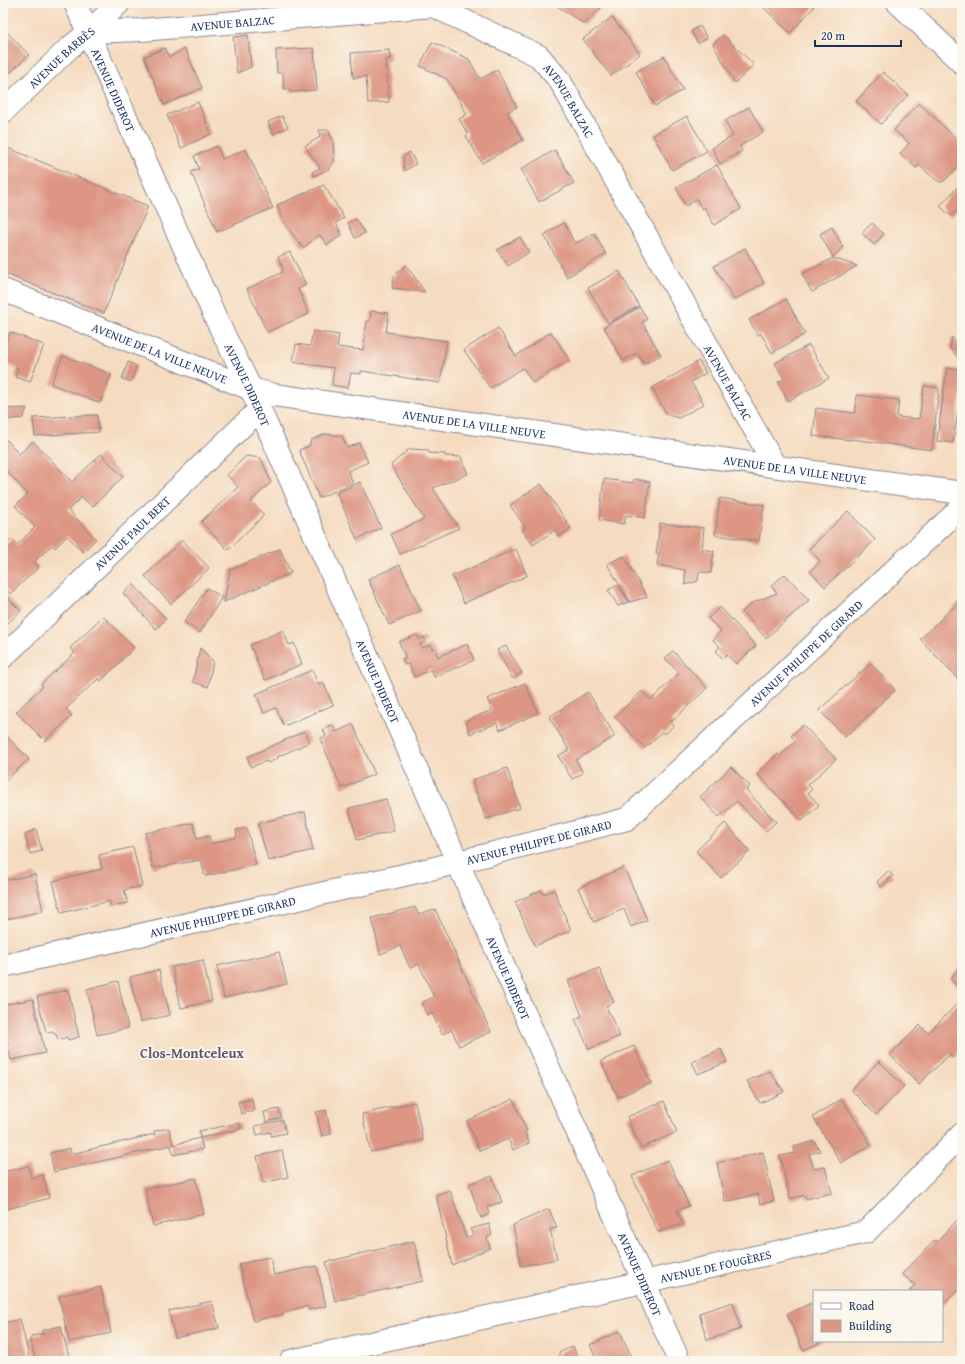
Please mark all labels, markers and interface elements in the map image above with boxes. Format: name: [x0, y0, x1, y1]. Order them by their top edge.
street label: AVENUE BALZAC: [190, 10, 276, 34]
scale bar: [815, 22, 901, 48]
street label: AVENUE BARBÈS: [24, 23, 98, 92]
text: 20 m: [821, 27, 845, 44]
street label: AVENUE DIDEROT: [88, 45, 140, 135]
street label: AVENUE BALZAC: [540, 59, 599, 141]
street label: AVENUE DE LA VILLE NEUVE: [90, 318, 230, 387]
street label: AVENUE DIDEROT: [221, 340, 275, 429]
street label: AVENUE BALZAC: [700, 341, 757, 424]
street label: AVENUE DE LA VILLE NEUVE: [401, 405, 547, 442]
street label: AVENUE DE LA VILLE NEUVE: [722, 451, 868, 488]
street label: AVENUE PAUL BERT: [90, 492, 174, 574]
street label: AVENUE PHILIPPE DE GIRARD: [745, 596, 866, 710]
street label: AVENUE DIDEROT: [353, 636, 404, 726]
street label: AVENUE PHILIPPE DE GIRARD: [464, 815, 613, 868]
street label: AVENUE PHILIPPE DE GIRARD: [148, 891, 297, 941]
street label: AVENUE DIDEROT: [483, 933, 535, 1023]
district label: Clos-Montceleux: [140, 1043, 245, 1063]
street label: AVENUE DIDEROT: [614, 1229, 666, 1319]
street label: AVENUE DE FOUGÈRES: [658, 1245, 773, 1287]
legend: [813, 1290, 943, 1342]
text: Road: [849, 1297, 875, 1314]
text: Building: [849, 1317, 892, 1334]

